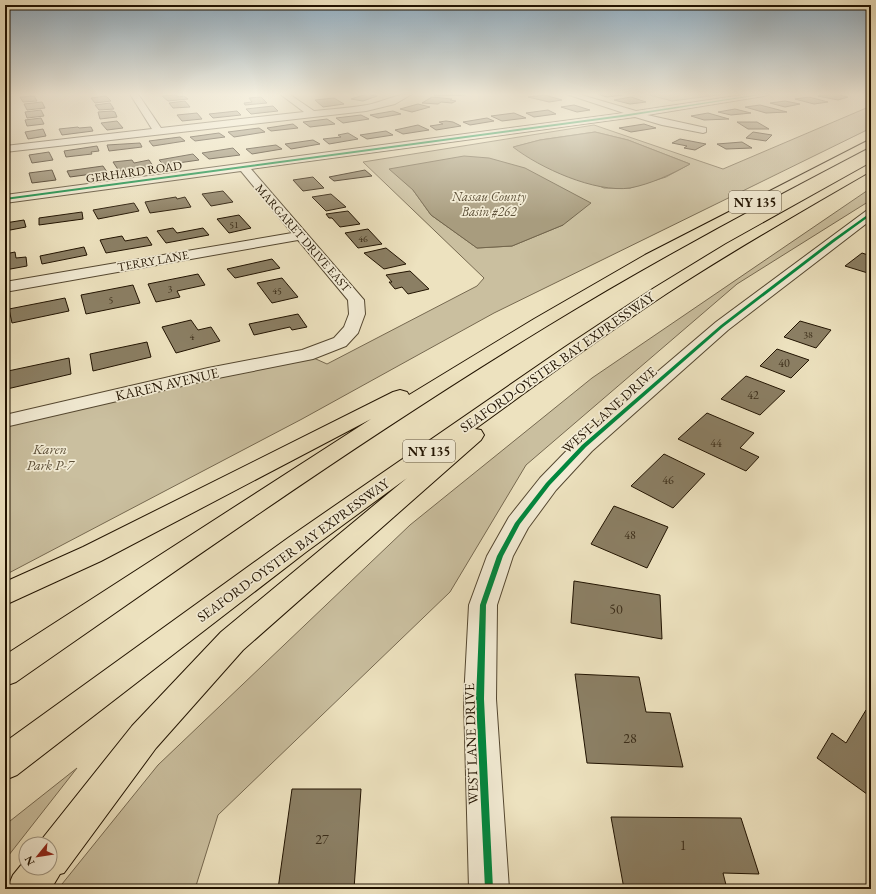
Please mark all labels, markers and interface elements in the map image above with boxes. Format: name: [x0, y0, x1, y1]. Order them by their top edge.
street label: GERHARD ROAD: [85, 157, 183, 187]
street label: MARGARET DRIVE EAST: [252, 181, 355, 296]
water label: Nassau County Basin #262: [451, 188, 527, 220]
road number: NY 135: [729, 191, 781, 213]
house number: 51: [229, 218, 239, 231]
house number: 46: [358, 232, 368, 245]
street label: TERRY LANE: [116, 247, 190, 275]
house number: 3: [168, 282, 173, 295]
house number: 45: [272, 284, 282, 297]
street label: SEAFORD-OYSTER BAY EXPRESSWAY: [456, 287, 658, 436]
house number: 5: [109, 293, 114, 306]
house number: 38: [803, 328, 813, 341]
house number: 4: [190, 330, 195, 343]
house number: 40: [778, 355, 790, 371]
street label: KAREN AVENUE: [114, 363, 220, 405]
street label: WEST LANE DRIVE: [558, 363, 660, 457]
house number: 42: [747, 387, 759, 403]
house number: 44: [710, 435, 722, 451]
park label: Karen Park P-7: [27, 440, 76, 474]
road number: NY 135: [403, 440, 455, 462]
house number: 46: [662, 472, 674, 488]
street label: SEAFORD-OYSTER BAY EXPRESSWAY: [193, 474, 393, 626]
house number: 48: [624, 527, 636, 543]
house number: 50: [609, 600, 623, 618]
street label: WEST LANE DRIVE: [460, 683, 482, 805]
house number: 28: [623, 729, 637, 747]
house number: 27: [315, 830, 329, 848]
north arrow: [18, 836, 58, 876]
house number: 1: [680, 836, 686, 854]
text: N: [21, 854, 38, 868]

